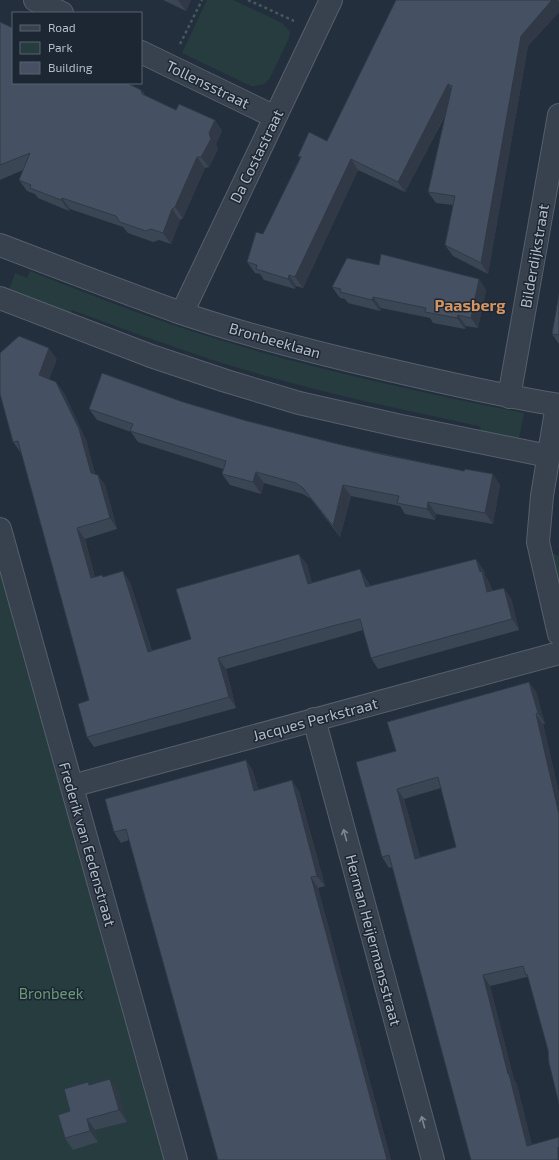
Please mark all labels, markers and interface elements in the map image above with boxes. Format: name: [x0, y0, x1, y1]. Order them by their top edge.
legend: [12, 12, 142, 84]
text: Road: [48, 20, 76, 34]
text: Park: [48, 40, 73, 54]
street label: Tollensstraat: [163, 56, 253, 112]
text: Building: [48, 60, 93, 74]
street label: Da Costastraat: [226, 106, 287, 206]
street label: Bilderdijkstraat: [516, 202, 553, 310]
district label: Paasberg: [434, 295, 506, 314]
street label: Bronbeeklaan: [227, 318, 323, 362]
street label: Jacques Perkstraat: [251, 694, 380, 744]
street label: Frederik van Eedenstraat: [56, 760, 120, 929]
one-way arrow: [341, 828, 348, 841]
street label: Herman Heijermansstraat: [342, 852, 406, 1028]
park label: Bronbeek: [19, 984, 84, 1002]
one-way arrow: [419, 1116, 426, 1129]

